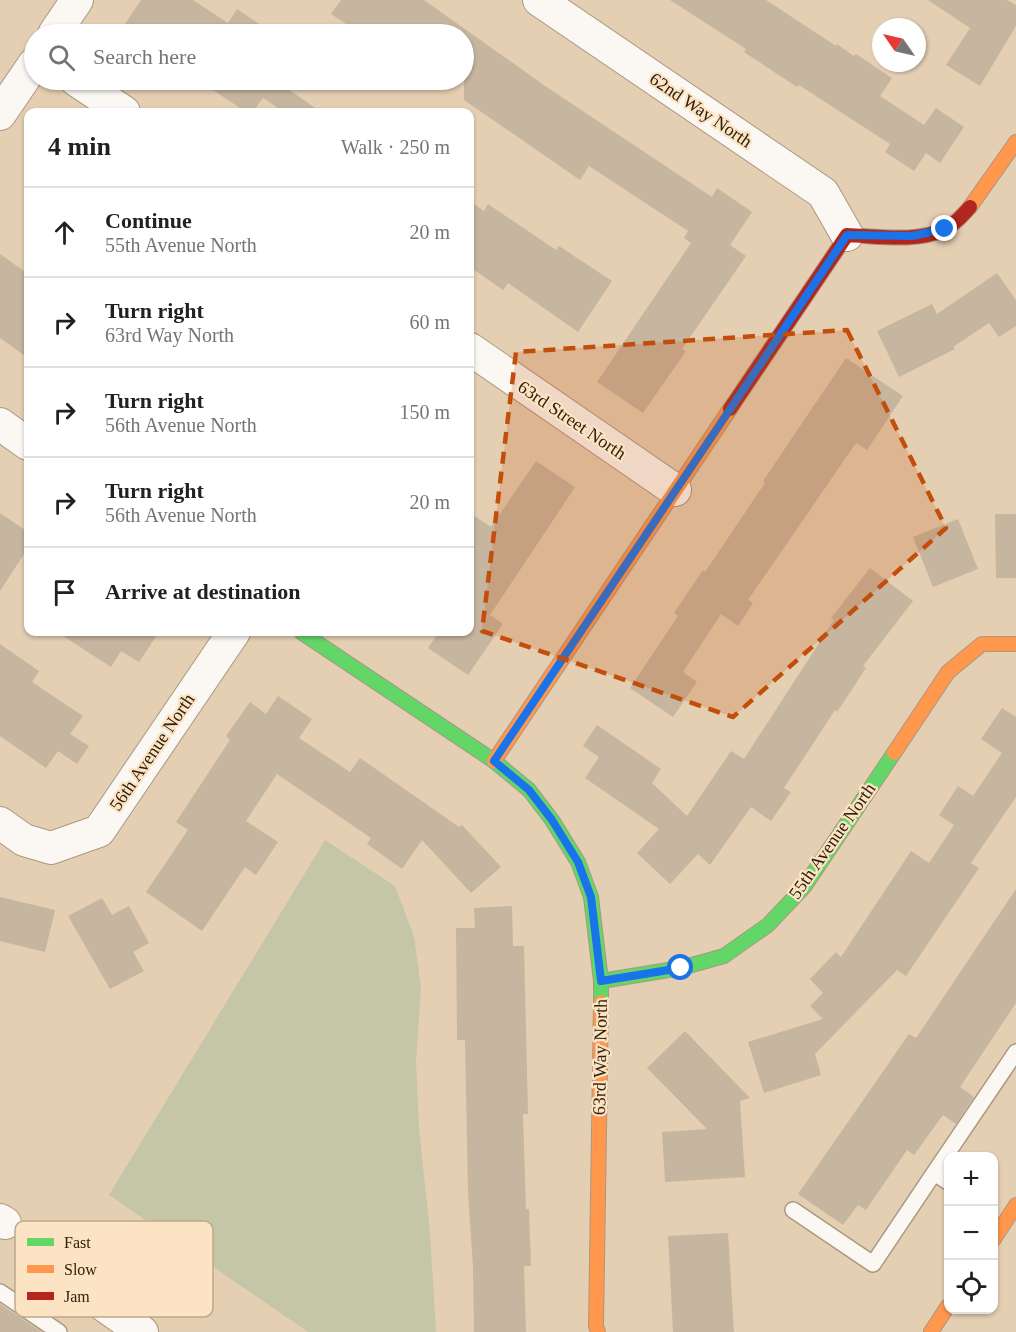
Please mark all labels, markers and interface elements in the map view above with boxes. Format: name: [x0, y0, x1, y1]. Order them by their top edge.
north arrow: [872, 18, 926, 72]
search box: [24, 24, 474, 90]
icon: search: [45, 41, 78, 74]
text: Search here: [93, 44, 196, 69]
street label: 62nd Way North: [646, 68, 756, 152]
text: 4 min: [48, 132, 111, 161]
text: Walk · 250 m: [341, 136, 450, 158]
text: Continue: [105, 208, 192, 233]
route end: [931, 215, 957, 241]
icon: ahead: [48, 216, 81, 249]
text: 20 m: [409, 221, 450, 243]
text: 55th Avenue North: [105, 234, 257, 256]
text: Turn right: [105, 298, 204, 323]
icon: right: [48, 306, 81, 339]
text: 60 m: [409, 311, 450, 333]
text: 63rd Way North: [105, 324, 234, 346]
street label: 63rd Street North: [514, 376, 630, 464]
text: Turn right: [105, 388, 204, 413]
icon: right: [48, 396, 81, 429]
text: 150 m: [399, 401, 450, 423]
text: 56th Avenue North: [105, 414, 257, 436]
text: Turn right: [105, 478, 204, 503]
icon: right: [48, 486, 81, 519]
text: 20 m: [409, 491, 450, 513]
text: 56th Avenue North: [105, 504, 257, 526]
icon: arrive: [48, 576, 81, 609]
text: Arrive at destination: [105, 579, 301, 604]
street label: 56th Avenue North: [106, 690, 198, 814]
street label: 55th Avenue North: [785, 779, 879, 903]
route start: [667, 954, 693, 980]
street label: 63rd Way North: [589, 999, 611, 1115]
map controls: [944, 1152, 998, 1314]
button: +: [944, 1152, 998, 1206]
button: −: [944, 1206, 998, 1260]
legend: [15, 1221, 213, 1317]
text: Fast: [64, 1234, 91, 1251]
button: locate: [944, 1260, 998, 1314]
text: Slow: [64, 1261, 97, 1278]
text: Jam: [64, 1288, 90, 1305]

